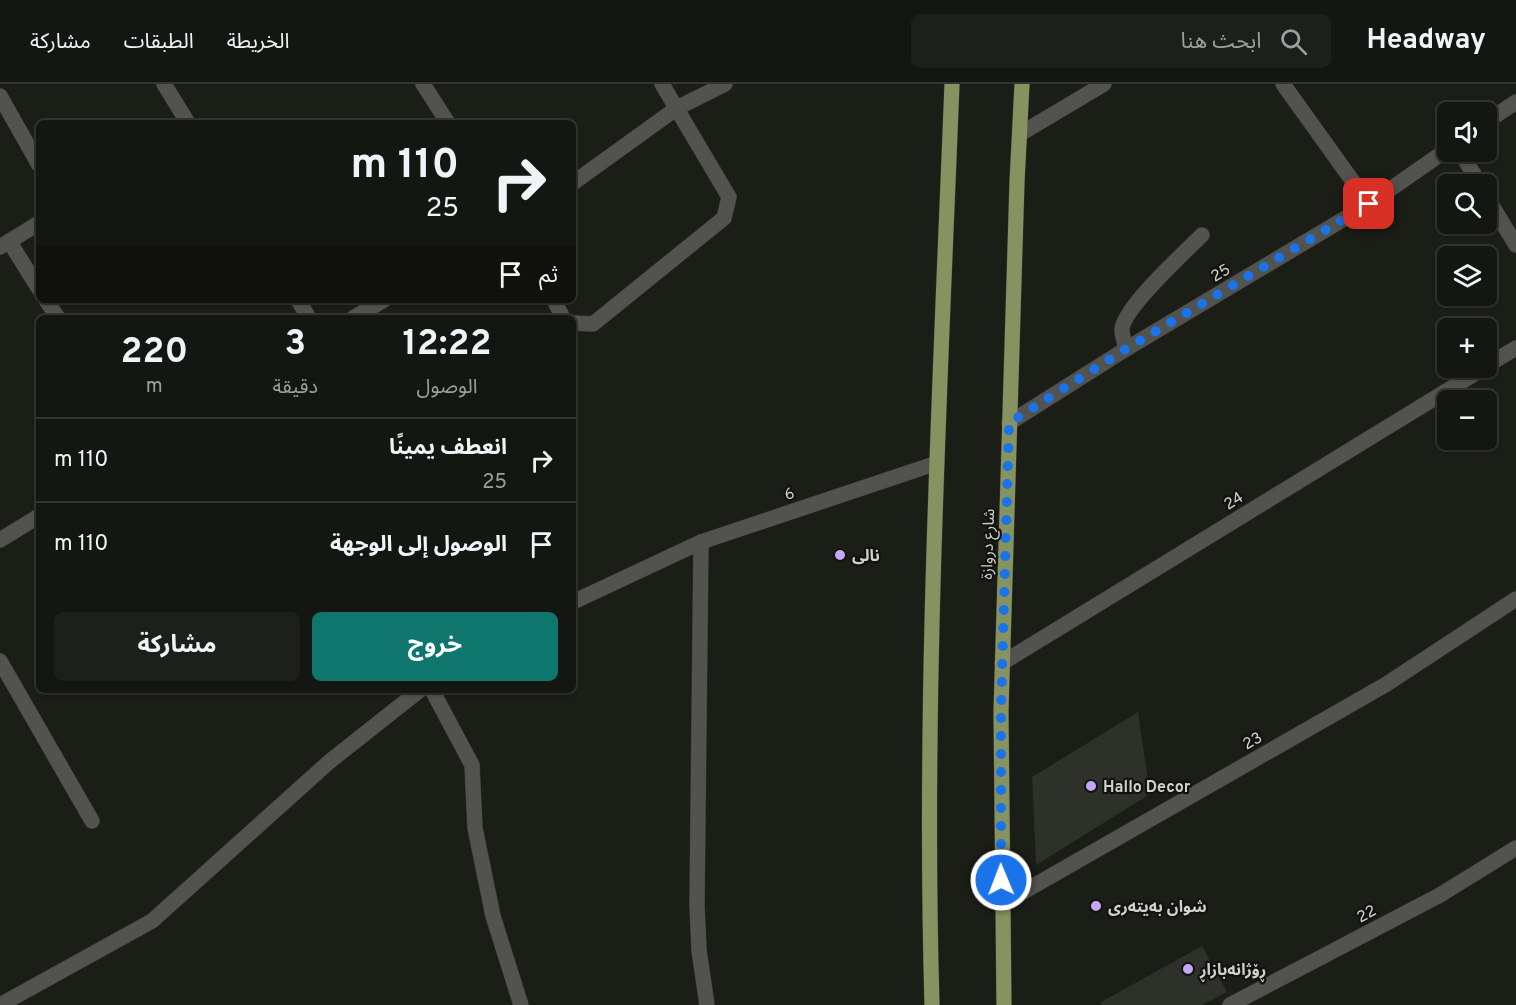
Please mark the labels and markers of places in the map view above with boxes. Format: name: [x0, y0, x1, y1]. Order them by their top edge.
pin: [1343, 178, 1394, 229]
place label: نالی: [852, 547, 880, 567]
marker: نالی: [833, 548, 847, 562]
place label: Hallo Decor: [1103, 778, 1191, 798]
marker: Hallo Decor: [1084, 779, 1098, 793]
place label: شوان بەیتەری: [1108, 898, 1207, 918]
marker: شوان بەیتەری: [1089, 899, 1103, 913]
place label: ڕۆژانەبازاڕ: [1199, 961, 1266, 983]
marker: ڕۆژانەبازاڕ: [1181, 962, 1195, 976]

